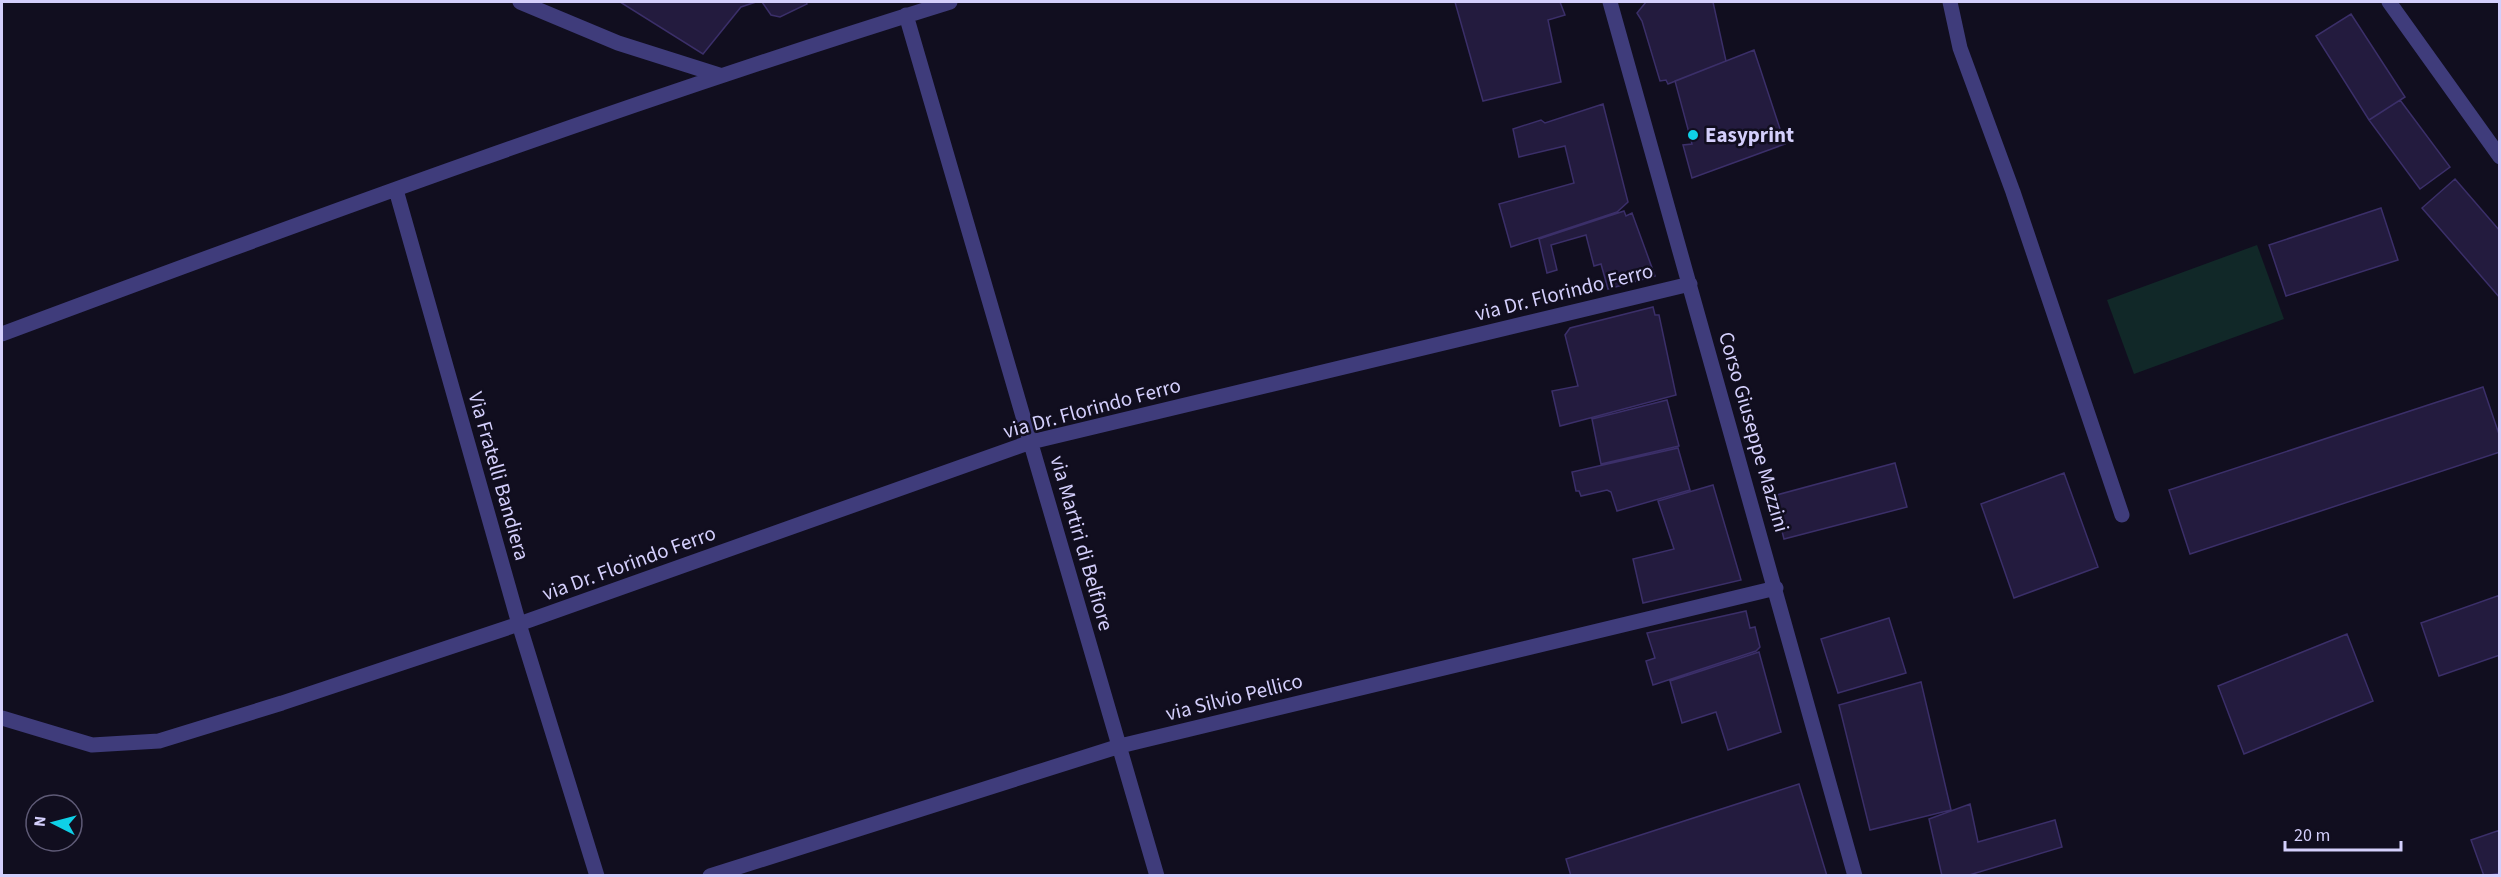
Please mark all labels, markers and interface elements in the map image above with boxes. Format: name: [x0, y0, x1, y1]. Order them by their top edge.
place label: Easyprint: [1705, 120, 1794, 150]
marker: Easyprint: [1686, 128, 1700, 142]
street label: via Dr. Florindo Ferro: [1472, 255, 1656, 329]
street label: Corso Giuseppe Mazzini: [1711, 328, 1797, 536]
street label: via Dr. Florindo Ferro: [1000, 370, 1184, 446]
street label: Via Fratelli Bandiera: [461, 388, 537, 564]
street label: via Martiri di Belfiore: [1043, 452, 1121, 634]
street label: via Dr. Florindo Ferro: [538, 518, 720, 608]
street label: via Silvio Pellico: [1162, 665, 1306, 729]
north arrow: [24, 793, 84, 853]
scale bar: [2285, 814, 2400, 852]
text: N: [29, 815, 52, 828]
text: 20 m: [2294, 823, 2330, 848]

